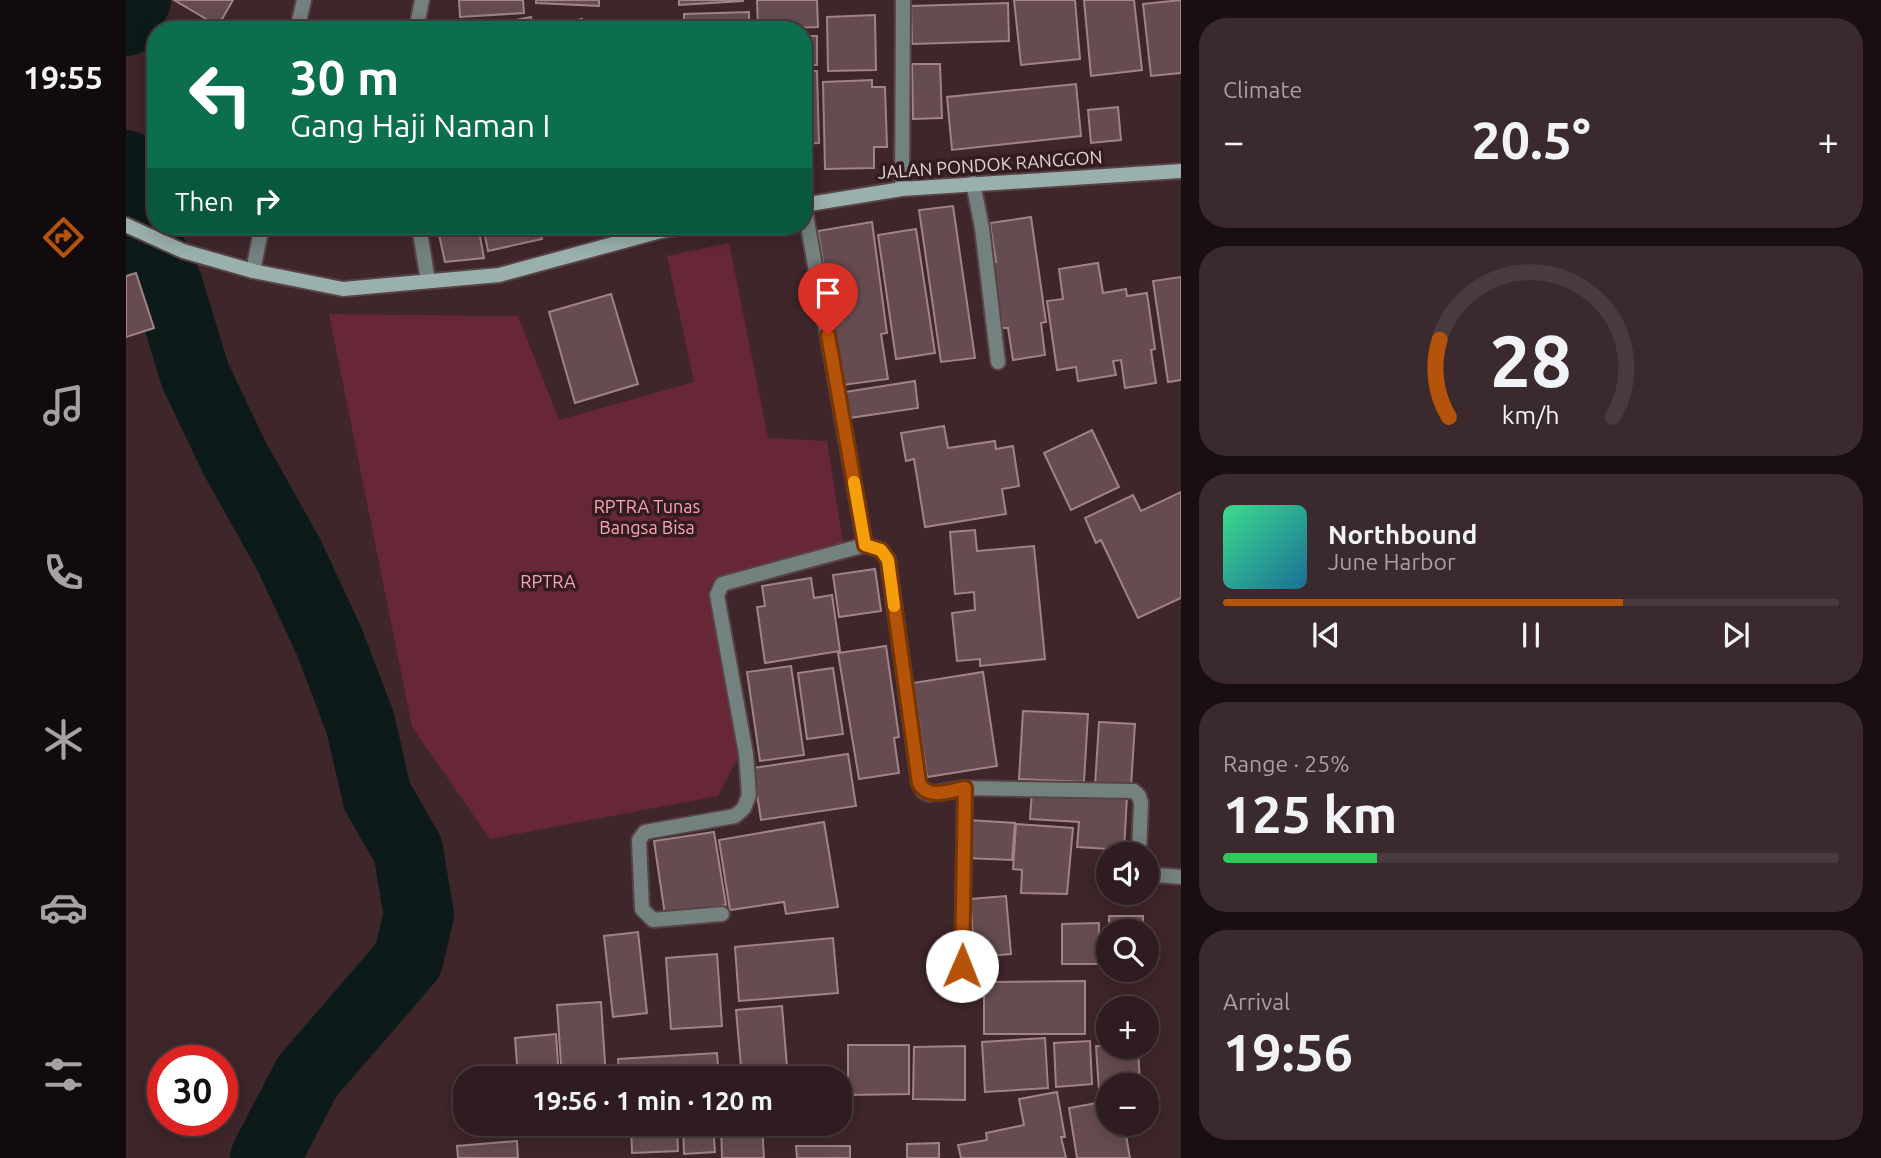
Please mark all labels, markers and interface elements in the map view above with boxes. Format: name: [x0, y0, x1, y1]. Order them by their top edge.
icon: left: [175, 49, 266, 140]
text: 30 m: [290, 49, 399, 104]
text: 19:55: [23, 59, 103, 95]
text: Climate: [1223, 77, 1302, 102]
text: Gang Haji Naman I: [290, 107, 550, 143]
text: 20.5°: [1471, 111, 1591, 169]
text: −: [1223, 120, 1244, 162]
text: +: [1818, 120, 1839, 162]
street label: JALAN PONDOK RANGGON: [877, 146, 1103, 182]
icon: right: [248, 182, 286, 220]
text: Then: [175, 187, 234, 216]
icon: directions: [39, 213, 88, 262]
pin: [798, 263, 858, 335]
icon: arrive: [809, 274, 847, 312]
text: 28: [1490, 319, 1572, 401]
icon: music: [39, 381, 88, 430]
text: km/h: [1502, 401, 1560, 429]
park label: RPTRA Tunas Bangsa Bisa: [594, 496, 701, 537]
text: Northbound: [1328, 520, 1477, 549]
icon: phone: [39, 548, 88, 597]
text: June Harbor: [1328, 549, 1456, 574]
park label: RPTRA: [520, 571, 576, 591]
icon: previous: [1307, 616, 1345, 654]
icon: pause: [1512, 616, 1550, 654]
icon: next: [1717, 616, 1755, 654]
icon: climate: [39, 715, 88, 764]
text: Range · 25%: [1223, 751, 1350, 776]
text: 125 km: [1223, 785, 1397, 843]
map controls: [1096, 842, 1159, 1136]
button: sound: [1096, 842, 1159, 905]
icon: car: [39, 883, 88, 932]
button: search: [1096, 919, 1159, 982]
position arrow: [925, 929, 999, 1003]
text: Arrival: [1223, 989, 1290, 1014]
button: +: [1096, 996, 1159, 1059]
text: 19:56: [1223, 1023, 1353, 1081]
speed limit sign: 30: [147, 1045, 238, 1136]
icon: filters: [39, 1050, 88, 1099]
button: −: [1096, 1073, 1159, 1136]
text: 19:56 · 1 min · 120 m: [532, 1086, 773, 1115]

